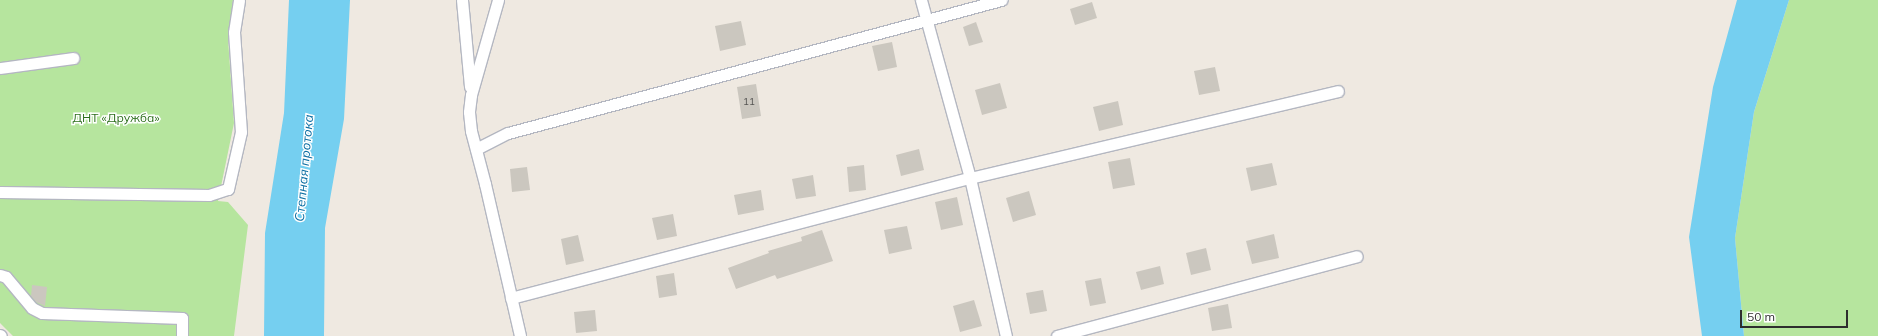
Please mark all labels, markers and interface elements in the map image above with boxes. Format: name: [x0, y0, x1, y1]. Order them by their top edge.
house number: 11: [743, 96, 755, 108]
park label: ДНТ «Дружба»: [72, 111, 160, 125]
water label: Степная протока: [292, 114, 316, 222]
scale bar: [1742, 302, 1850, 328]
text: 50 m: [1747, 309, 1775, 324]

